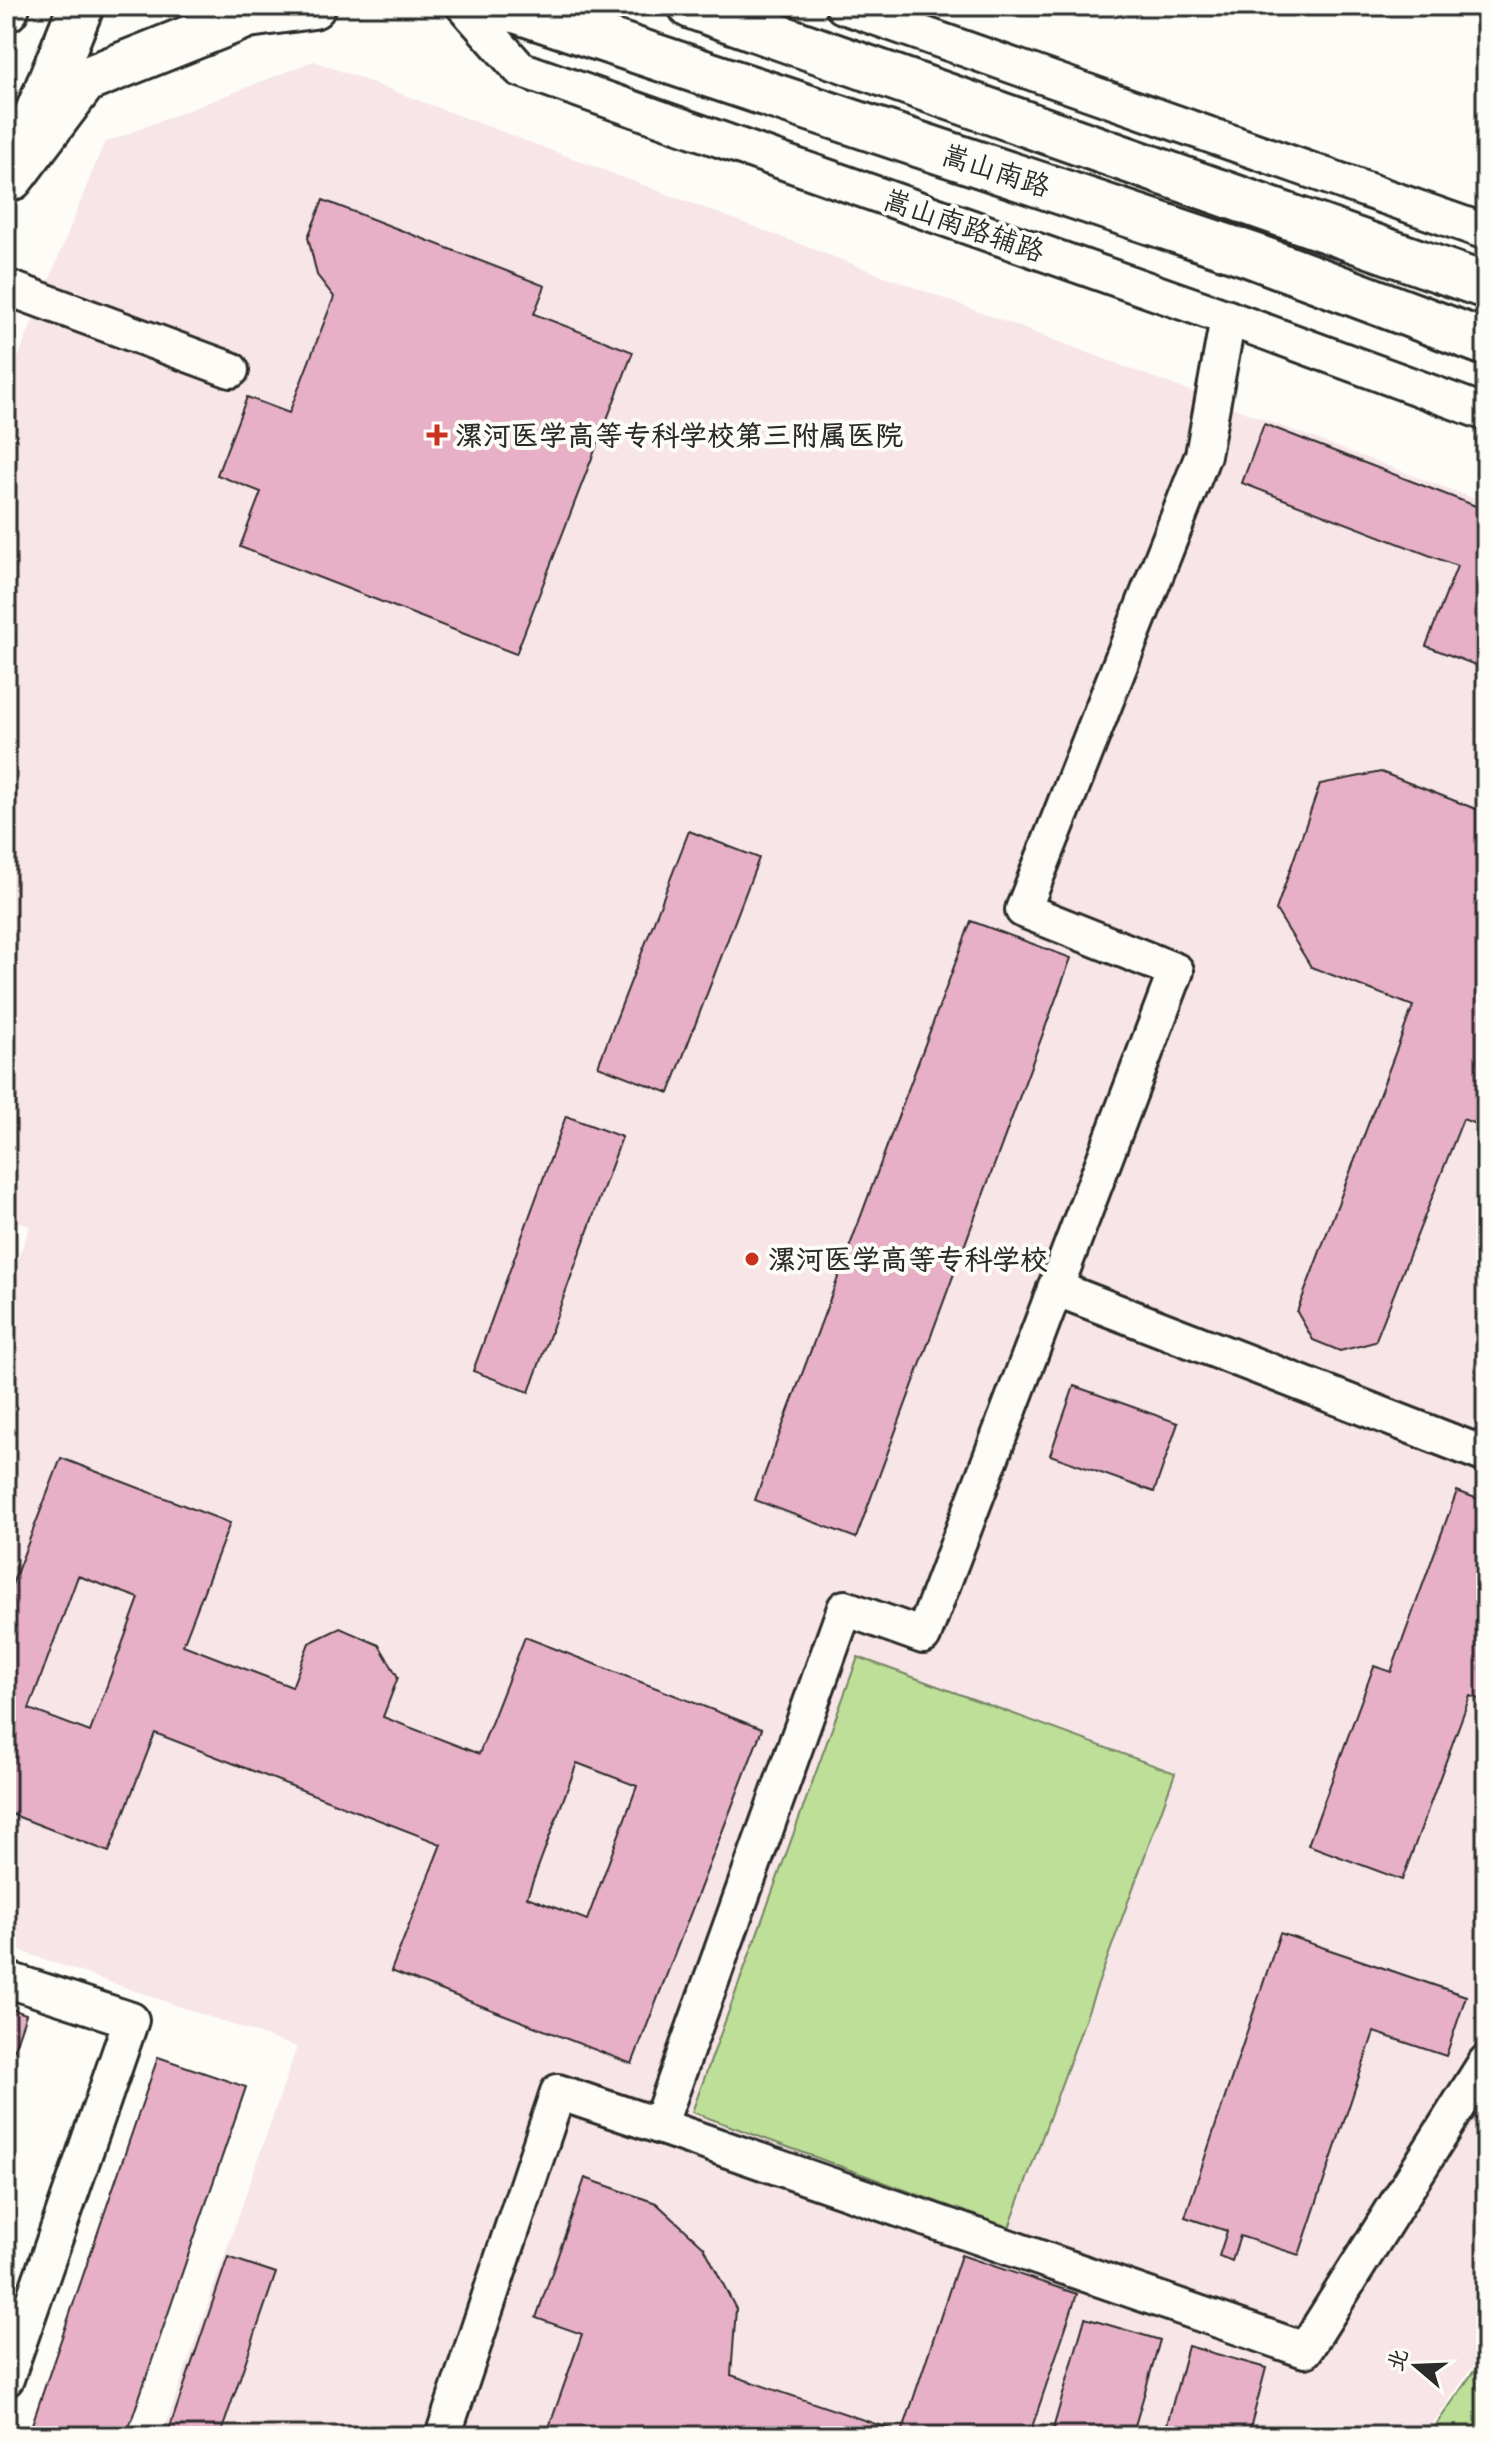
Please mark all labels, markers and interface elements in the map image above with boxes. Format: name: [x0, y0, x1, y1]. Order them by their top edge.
street label: 嵩山南路: [935, 137, 1055, 210]
street label: 嵩山南路辅路: [877, 182, 1049, 275]
place label: 漯河医学高等专科学校第三附属医院: [455, 418, 903, 459]
marker: 漯河医学高等专科学校第三附属医院: [426, 424, 448, 446]
place label: 漯河医学高等专科学校: [768, 1242, 1048, 1283]
marker: 漯河医学高等专科学校: [743, 1250, 761, 1268]
north arrow: [1376, 2326, 1456, 2406]
text: 北: [1381, 2345, 1419, 2376]

